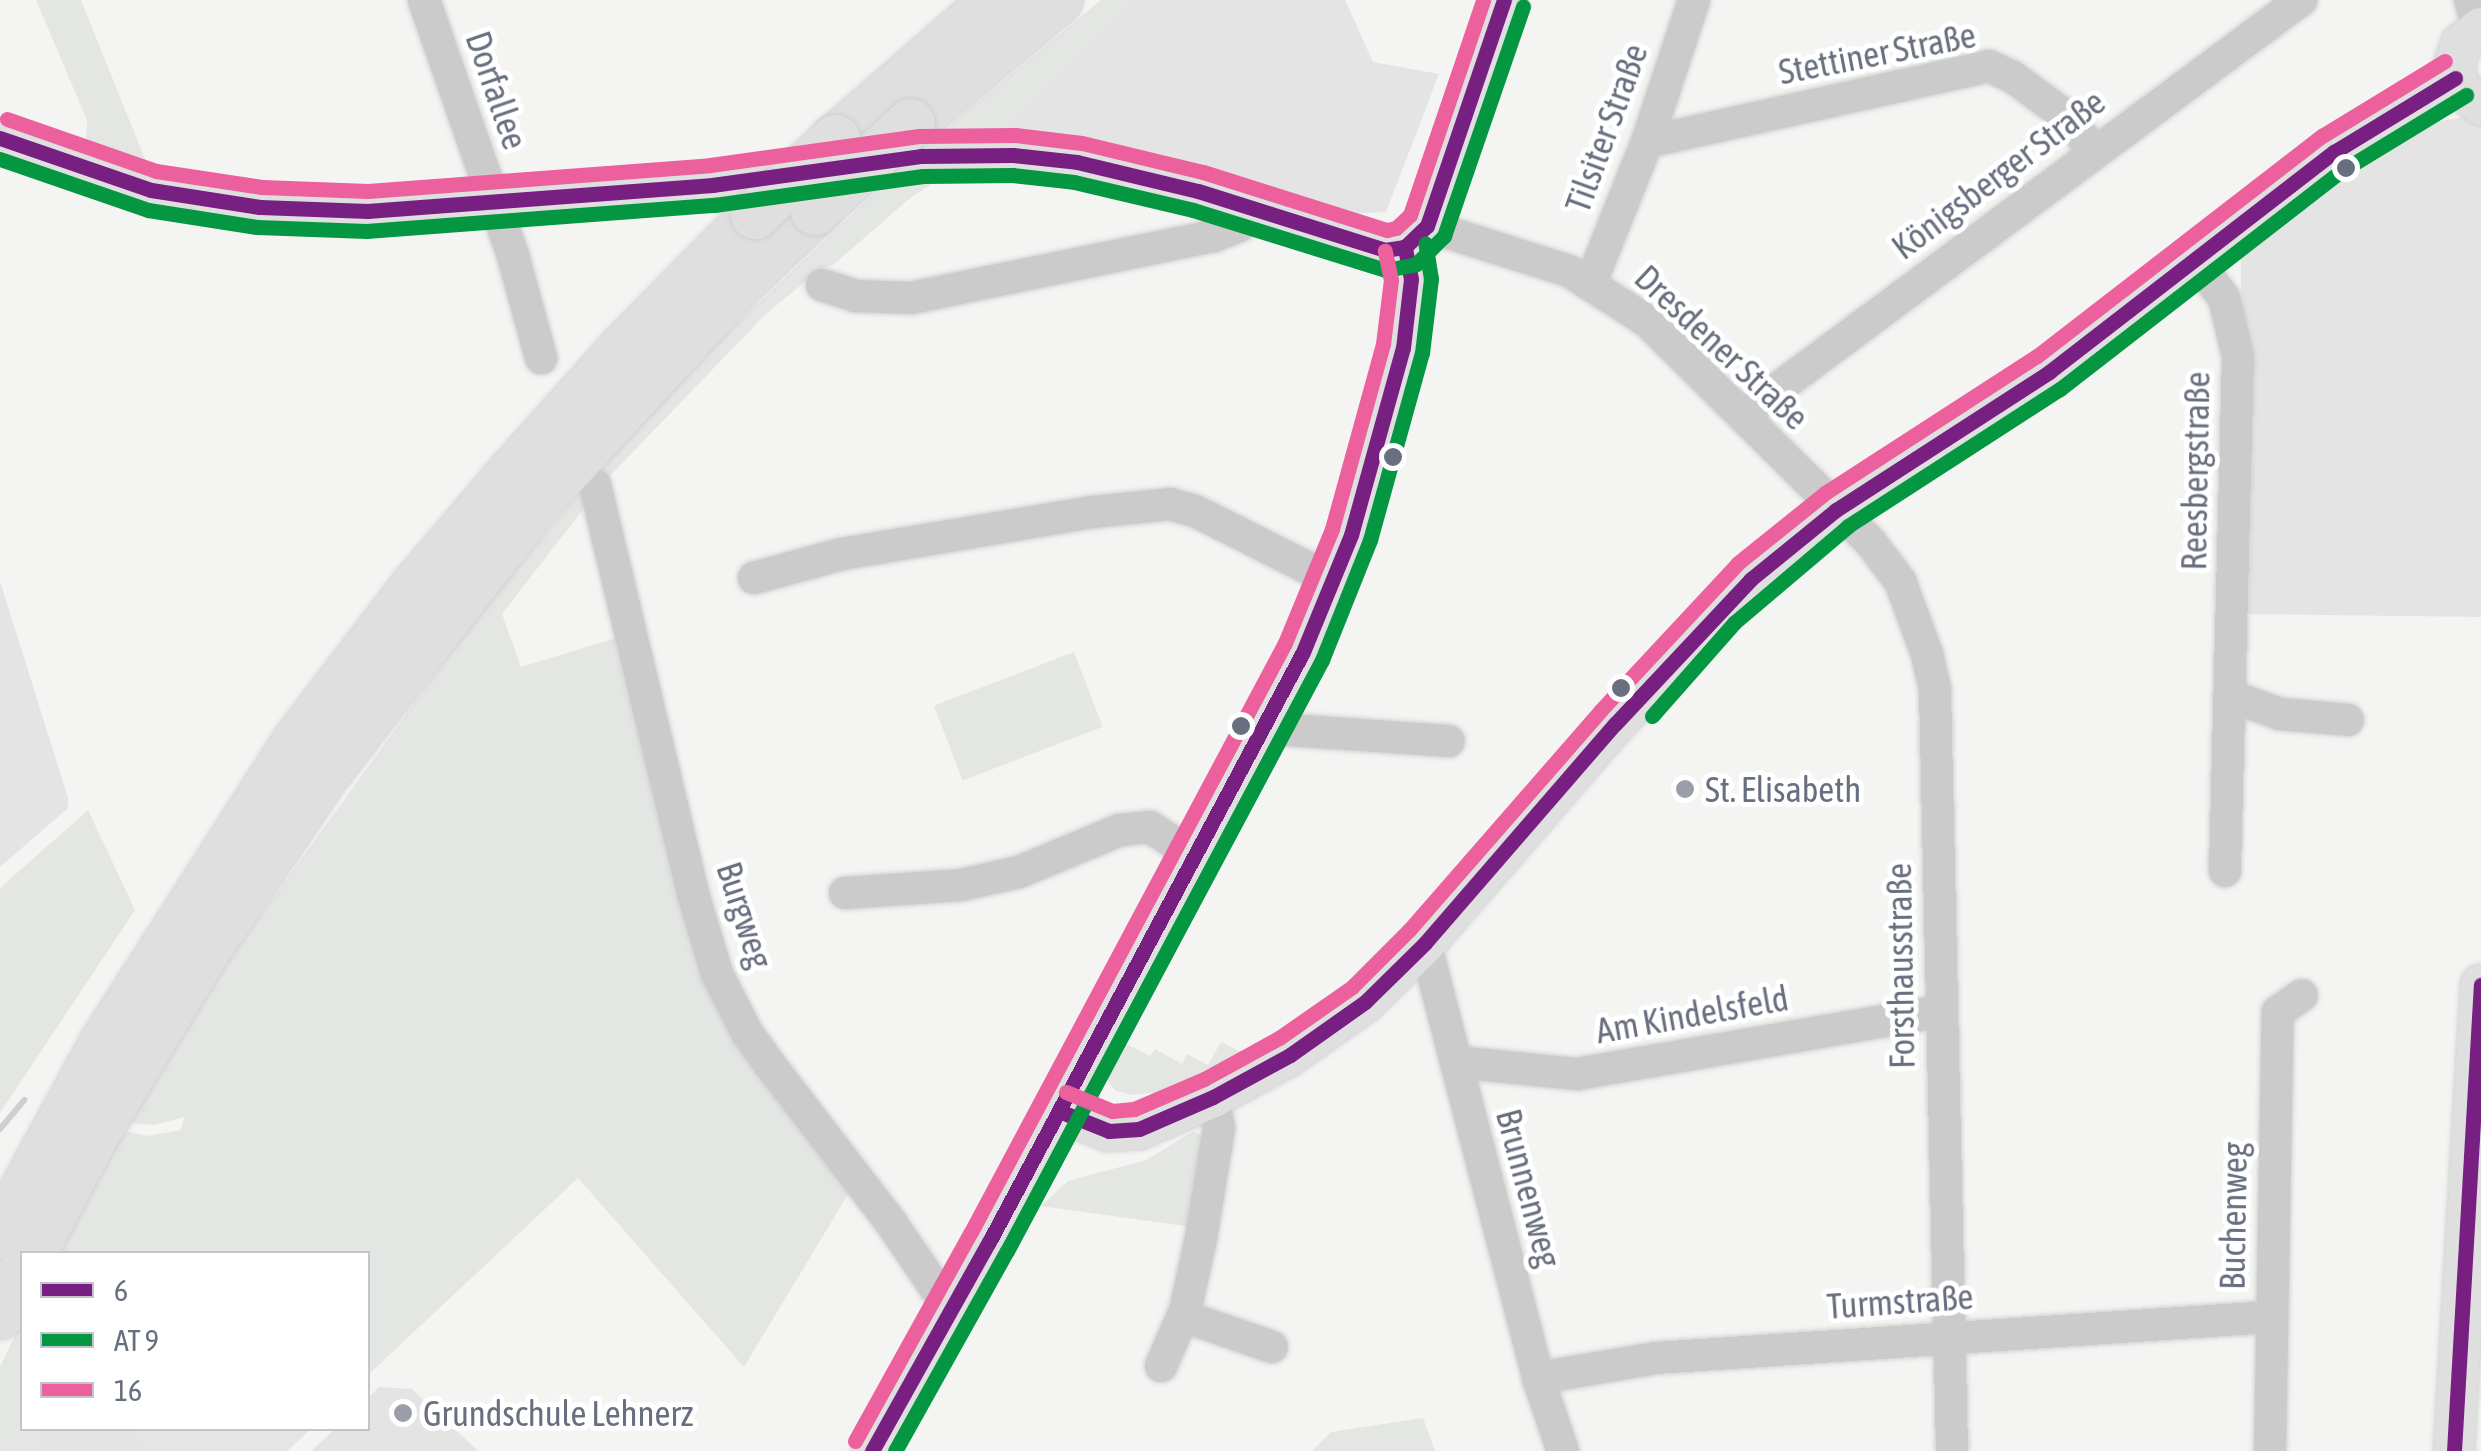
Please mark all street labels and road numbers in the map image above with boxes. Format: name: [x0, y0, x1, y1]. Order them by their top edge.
street label: Stettiner Straße: [1775, 13, 1979, 93]
street label: Dorfallee: [457, 26, 537, 154]
street label: Tilsiter Straße: [1556, 38, 1656, 218]
street label: Königsberger Straße: [1883, 80, 2113, 268]
street label: Dresdener Straße: [1627, 256, 1817, 438]
street label: Reesbergstraße: [2172, 371, 2218, 571]
street label: Burgweg: [708, 857, 782, 973]
street label: Forsthausstraße: [1877, 863, 1923, 1069]
street label: Am Kindelsfeld: [1593, 976, 1791, 1052]
street label: Brunnenweg: [1488, 1104, 1570, 1272]
street label: Buchenweg: [2211, 1142, 2255, 1290]
street label: Turmstraße: [1825, 1275, 1975, 1327]

